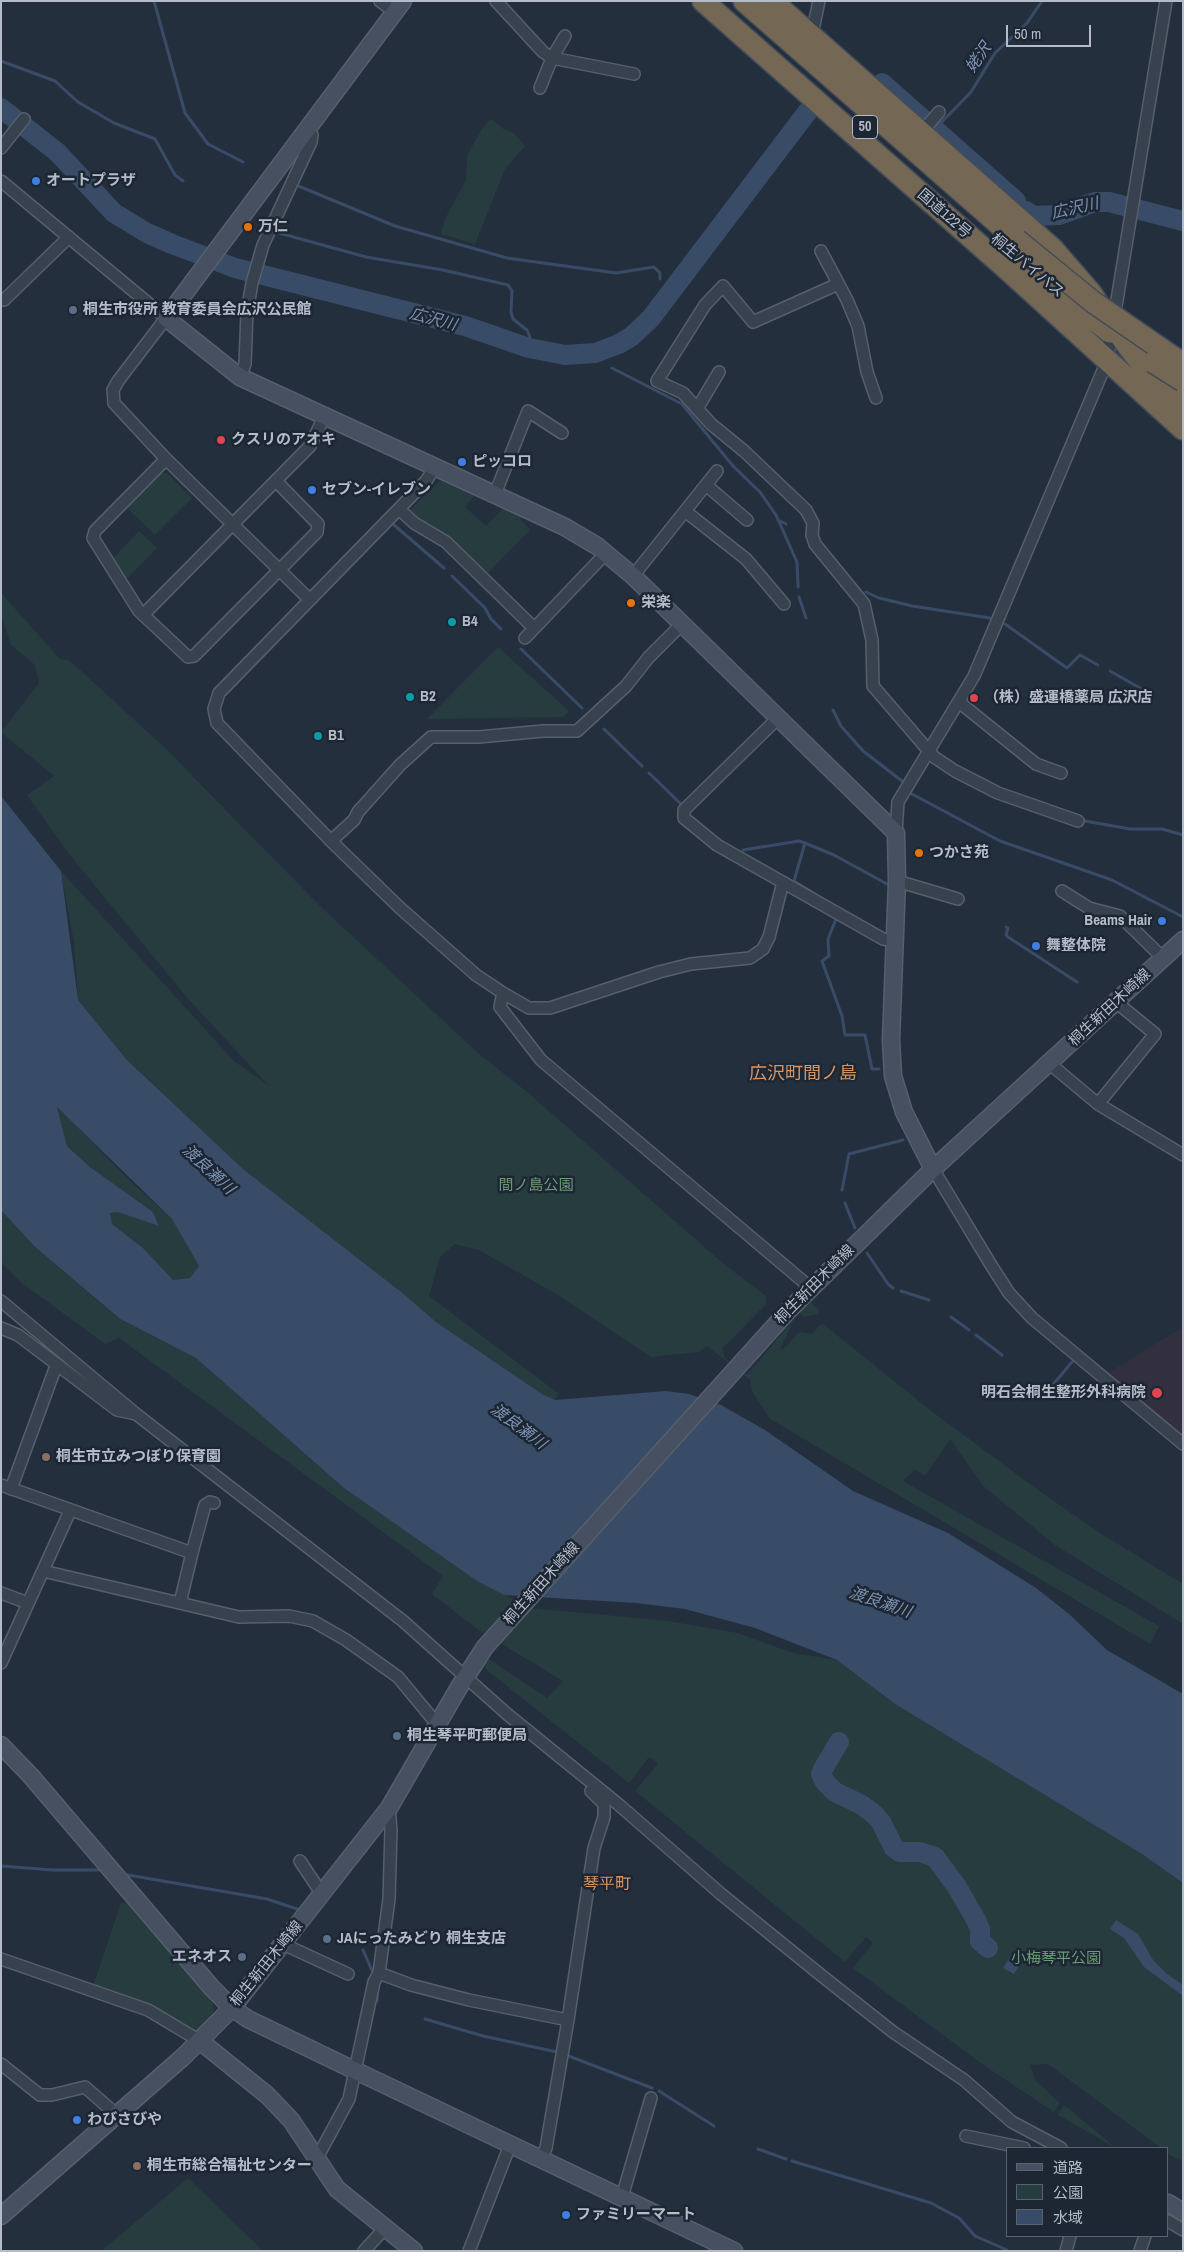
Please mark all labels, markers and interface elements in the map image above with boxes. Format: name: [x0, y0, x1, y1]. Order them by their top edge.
scale bar: [1009, 15, 1094, 47]
text: 50 m: [1014, 23, 1041, 44]
water label: 姥沢: [962, 39, 996, 77]
road number: 50: [852, 115, 878, 138]
place label: オートプラザ: [46, 172, 136, 190]
marker: オートプラザ: [30, 175, 42, 187]
street label: 国道122号: [913, 186, 975, 242]
water label: 広沢川: [1049, 194, 1101, 224]
place label: 万仁: [258, 218, 288, 236]
marker: 万仁: [242, 221, 254, 233]
street label: 桐生バイパス: [987, 230, 1067, 302]
place label: 桐生市役所 教育委員会広沢公民館: [83, 301, 311, 319]
marker: 桐生市役所 教育委員会広沢公民館: [67, 304, 79, 316]
water label: 広沢川: [407, 305, 459, 335]
place label: クスリのアオキ: [231, 431, 336, 449]
marker: クスリのアオキ: [215, 434, 227, 446]
place label: ピッコロ: [472, 453, 532, 471]
marker: ピッコロ: [456, 456, 468, 468]
place label: セブン-イレブン: [322, 481, 431, 499]
marker: セブン-イレブン: [306, 484, 318, 496]
place label: 栄楽: [641, 594, 671, 612]
marker: 栄楽: [625, 597, 637, 609]
place label: B4: [462, 613, 478, 631]
marker: B4: [446, 616, 458, 628]
place label: B2: [420, 688, 436, 706]
place label: （株）盛運橋薬局 広沢店: [984, 689, 1152, 707]
marker: B2: [404, 691, 416, 703]
marker: （株）盛運橋薬局 広沢店: [968, 692, 980, 704]
place label: B1: [328, 727, 344, 745]
marker: B1: [312, 730, 324, 742]
place label: つかさ苑: [929, 844, 989, 862]
marker: つかさ苑: [913, 847, 925, 859]
place label: Beams Hair: [1084, 912, 1152, 930]
marker: Beams Hair: [1156, 915, 1168, 927]
place label: 舞整体院: [1046, 937, 1106, 955]
marker: 舞整体院: [1030, 940, 1042, 952]
street label: 桐生新田木崎線: [1065, 966, 1155, 1050]
district label: 広沢町間ノ島: [749, 1063, 857, 1085]
water label: 渡良瀬川: [178, 1141, 238, 1199]
park label: 間ノ島公園: [499, 1177, 573, 1195]
street label: 桐生新田木崎線: [772, 1242, 858, 1328]
place label: 明石会桐生整形外科病院: [981, 1384, 1146, 1402]
marker: 明石会桐生整形外科病院: [1150, 1386, 1164, 1400]
water label: 渡良瀬川: [487, 1400, 549, 1454]
place label: 桐生市立みつぼり保育園: [56, 1448, 221, 1466]
marker: 桐生市立みつぼり保育園: [40, 1451, 52, 1463]
street label: 桐生新田木崎線: [500, 1539, 584, 1629]
water label: 渡良瀬川: [847, 1584, 913, 1622]
place label: 桐生琴平町郵便局: [407, 1727, 527, 1745]
marker: 桐生琴平町郵便局: [391, 1730, 403, 1742]
district label: 琴平町: [583, 1875, 631, 1895]
street label: 桐生新田木崎線: [227, 1918, 307, 2010]
place label: JAにったみどり 桐生支店: [337, 1930, 506, 1948]
marker: JAにったみどり 桐生支店: [321, 1933, 333, 1945]
place label: エネオス: [172, 1948, 232, 1966]
park label: 小梅琴平公園: [1011, 1950, 1101, 1968]
marker: エネオス: [236, 1951, 248, 1963]
place label: わびさびや: [87, 2111, 162, 2129]
marker: わびさびや: [71, 2114, 83, 2126]
legend: [1006, 2147, 1169, 2237]
place label: 桐生市総合福祉センター: [147, 2157, 312, 2175]
text: 道路: [1053, 2157, 1083, 2178]
marker: 桐生市総合福祉センター: [131, 2160, 143, 2172]
text: 公園: [1053, 2182, 1083, 2203]
place label: ファミリーマート: [576, 2206, 696, 2224]
text: 水域: [1053, 2207, 1083, 2228]
marker: ファミリーマート: [560, 2209, 572, 2221]

